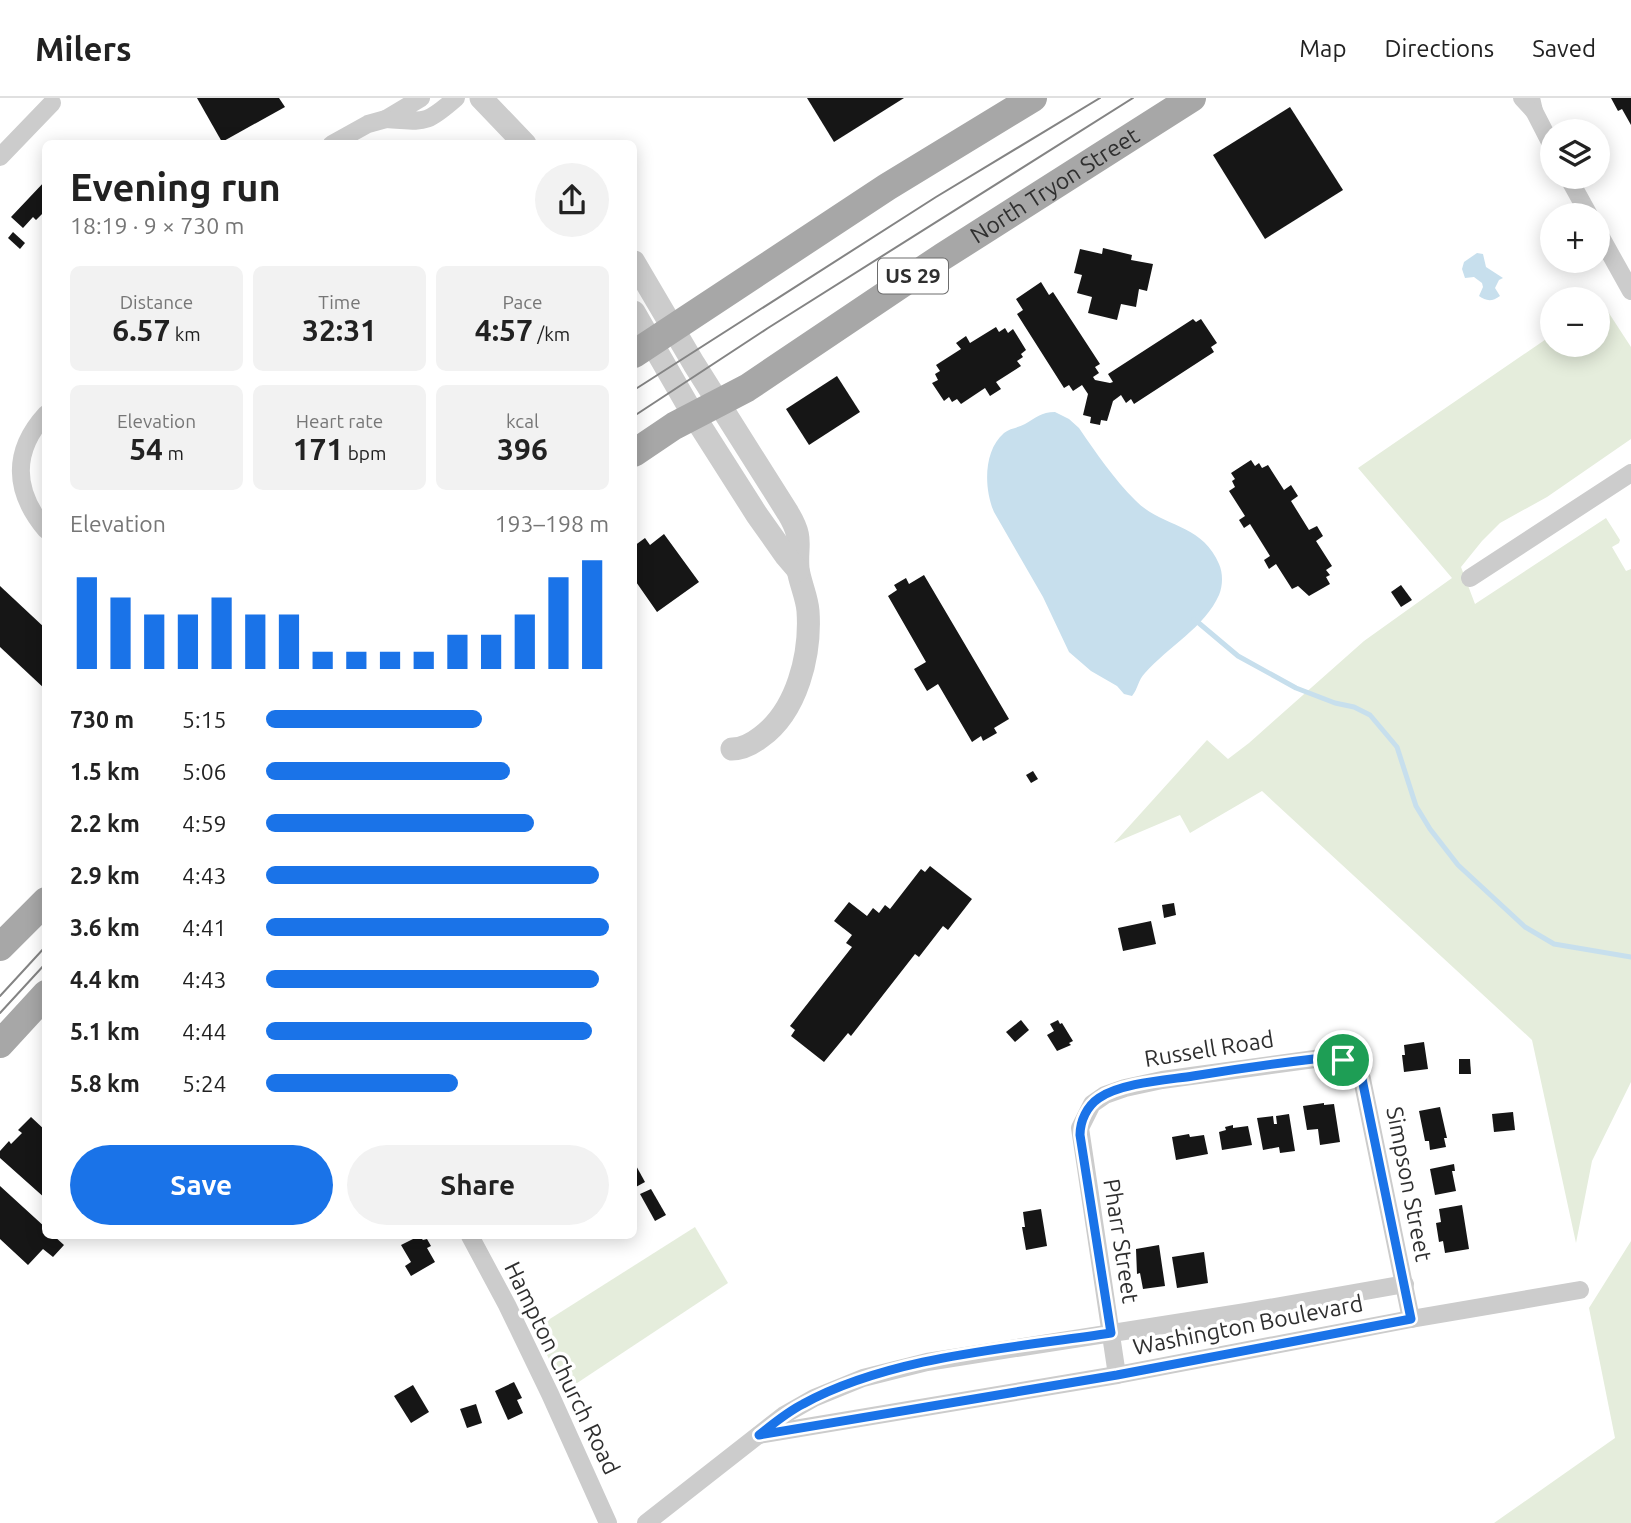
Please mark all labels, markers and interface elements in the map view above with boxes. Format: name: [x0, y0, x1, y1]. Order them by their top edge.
text: Milers: [35, 30, 132, 67]
text: Map: [1299, 35, 1346, 62]
text: Directions: [1384, 35, 1494, 62]
text: Saved: [1532, 35, 1596, 62]
map controls: [1540, 119, 1610, 357]
button: layers: [1540, 119, 1610, 189]
street label: North Tryon Street: [966, 122, 1143, 248]
button: share: [535, 163, 609, 237]
text: Evening run: [70, 166, 281, 208]
button: +: [1540, 203, 1610, 273]
text: 18:19 · 9 × 730 m: [70, 213, 244, 238]
road number: US 29: [878, 258, 948, 294]
button: −: [1540, 287, 1610, 357]
text: Distance: [120, 291, 193, 313]
text: Time: [318, 291, 361, 313]
text: Pace: [502, 291, 543, 313]
text: 6.57: [112, 313, 170, 347]
text: 32:31: [302, 313, 377, 347]
text: 4:57: [475, 313, 533, 347]
text: km: [170, 323, 201, 345]
text: /km: [533, 323, 570, 345]
text: Elevation: [117, 410, 196, 432]
text: Heart rate: [296, 410, 383, 432]
text: kcal: [506, 410, 539, 432]
text: 54: [129, 432, 163, 466]
text: 171: [293, 432, 343, 466]
text: 396: [497, 432, 548, 466]
text: m: [163, 442, 184, 464]
text: bpm: [343, 442, 386, 464]
text: Elevation: [70, 511, 166, 536]
text: 193–198 m: [495, 511, 609, 536]
text: 730 m: [70, 707, 134, 732]
text: 5:15: [182, 707, 227, 732]
text: 1.5 km: [70, 759, 140, 784]
text: 5:06: [182, 759, 227, 784]
text: 2.2 km: [70, 811, 140, 836]
text: 4:59: [182, 811, 227, 836]
text: 2.9 km: [70, 863, 140, 888]
text: 4:43: [182, 863, 227, 888]
text: 3.6 km: [70, 915, 140, 940]
text: 4:41: [182, 915, 227, 940]
text: 4.4 km: [70, 967, 140, 992]
text: 4:43: [182, 967, 227, 992]
text: 5.1 km: [70, 1019, 140, 1044]
text: 4:44: [182, 1019, 227, 1044]
street label: Russell Road: [1143, 1026, 1275, 1071]
pin: [1313, 1030, 1373, 1090]
icon: arrive: [1324, 1041, 1362, 1079]
text: 5.8 km: [70, 1071, 140, 1096]
text: 5:24: [182, 1071, 227, 1096]
street label: Simpson Street: [1382, 1104, 1437, 1263]
button: Save: [70, 1145, 333, 1225]
button: Share: [347, 1145, 609, 1225]
street label: Pharr Street: [1099, 1177, 1144, 1305]
street label: Hampton Church Road: [500, 1258, 625, 1478]
street label: Washington Boulevard: [1131, 1290, 1365, 1359]

